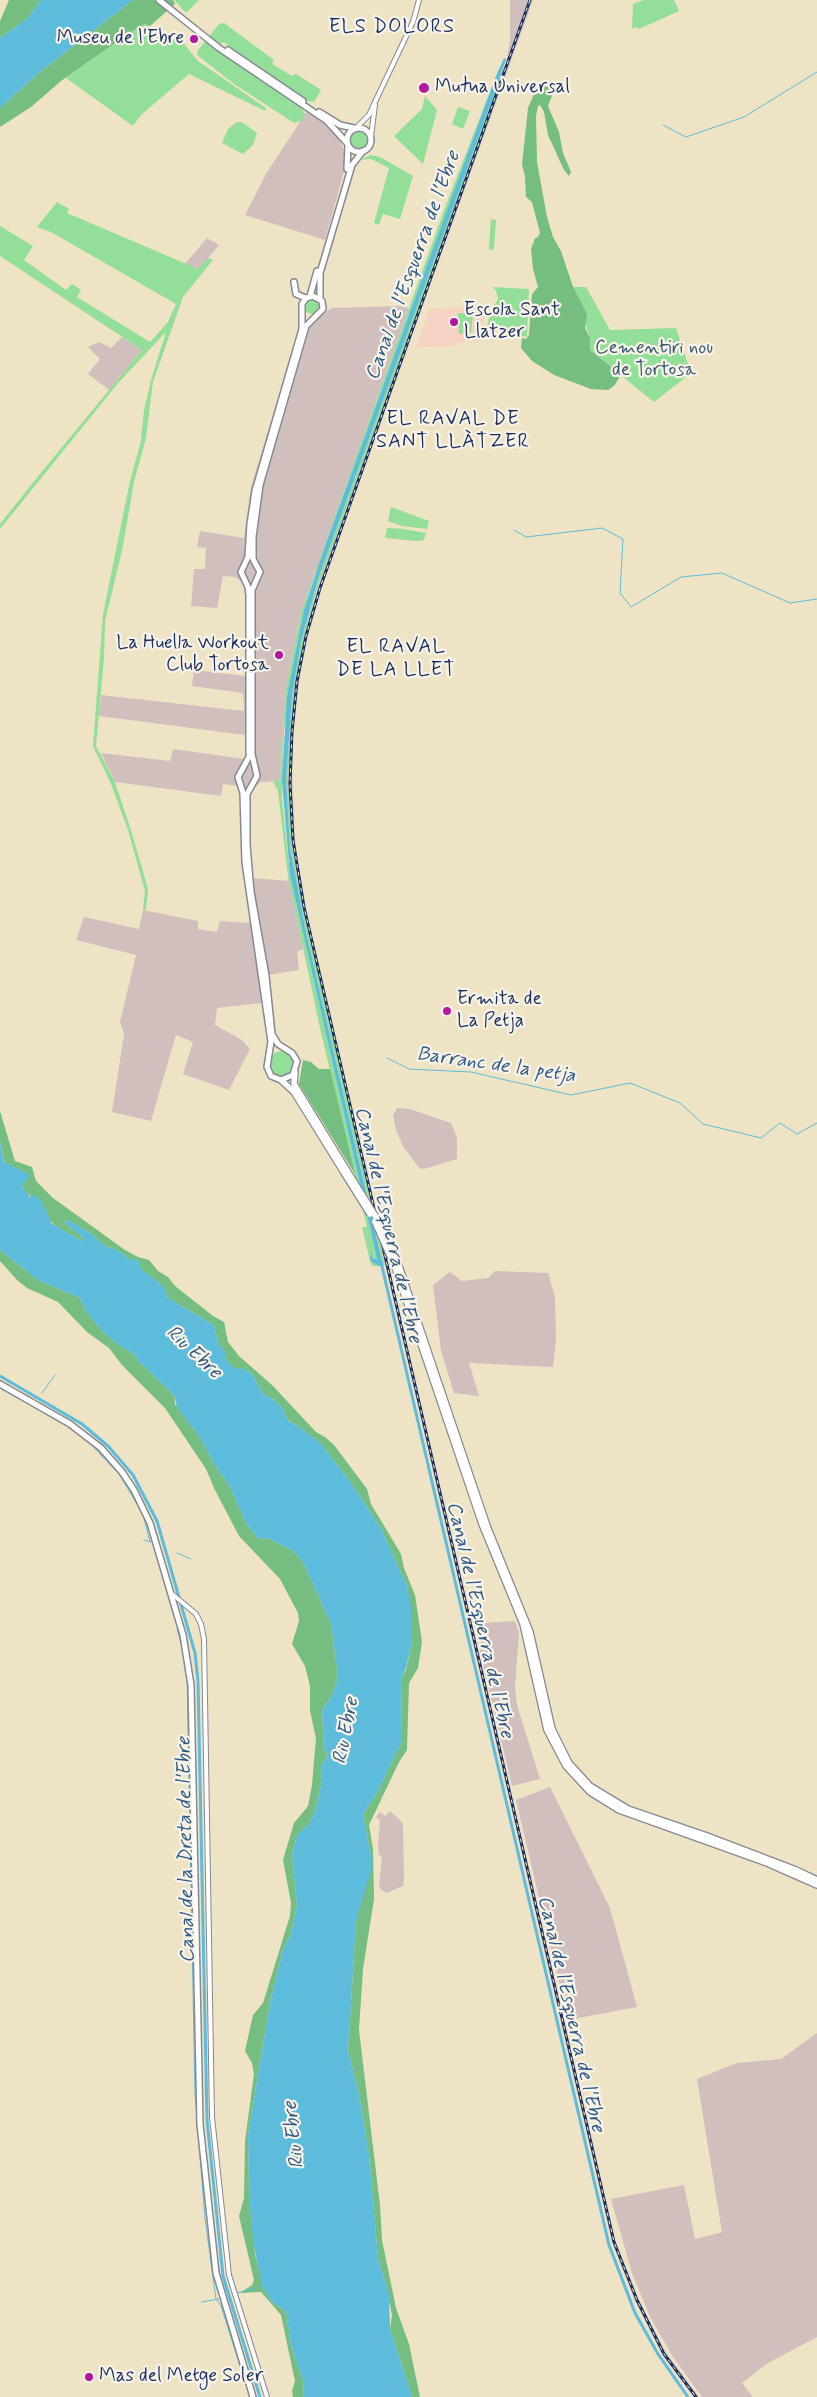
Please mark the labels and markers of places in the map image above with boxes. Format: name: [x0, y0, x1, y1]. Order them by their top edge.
place label: Museu de l'Ebre: [57, 28, 184, 50]
marker: Museu de l'Ebre: [188, 33, 200, 45]
place label: Mutua Universal: [435, 77, 570, 99]
marker: Mutua Universal: [417, 81, 431, 95]
place label: Escola Sant Llatzer: [464, 300, 560, 344]
marker: Escola Sant Llatzer: [448, 316, 460, 328]
place label: La Huella Workout Club Tortosa: [116, 633, 269, 677]
marker: La Huella Workout Club Tortosa: [273, 649, 285, 661]
place label: Ermita de La Petja: [457, 989, 542, 1033]
marker: Ermita de La Petja: [441, 1005, 453, 1017]
place label: Mas del Metge Soler: [99, 2366, 263, 2388]
marker: Mas del Metge Soler: [83, 2371, 95, 2383]

